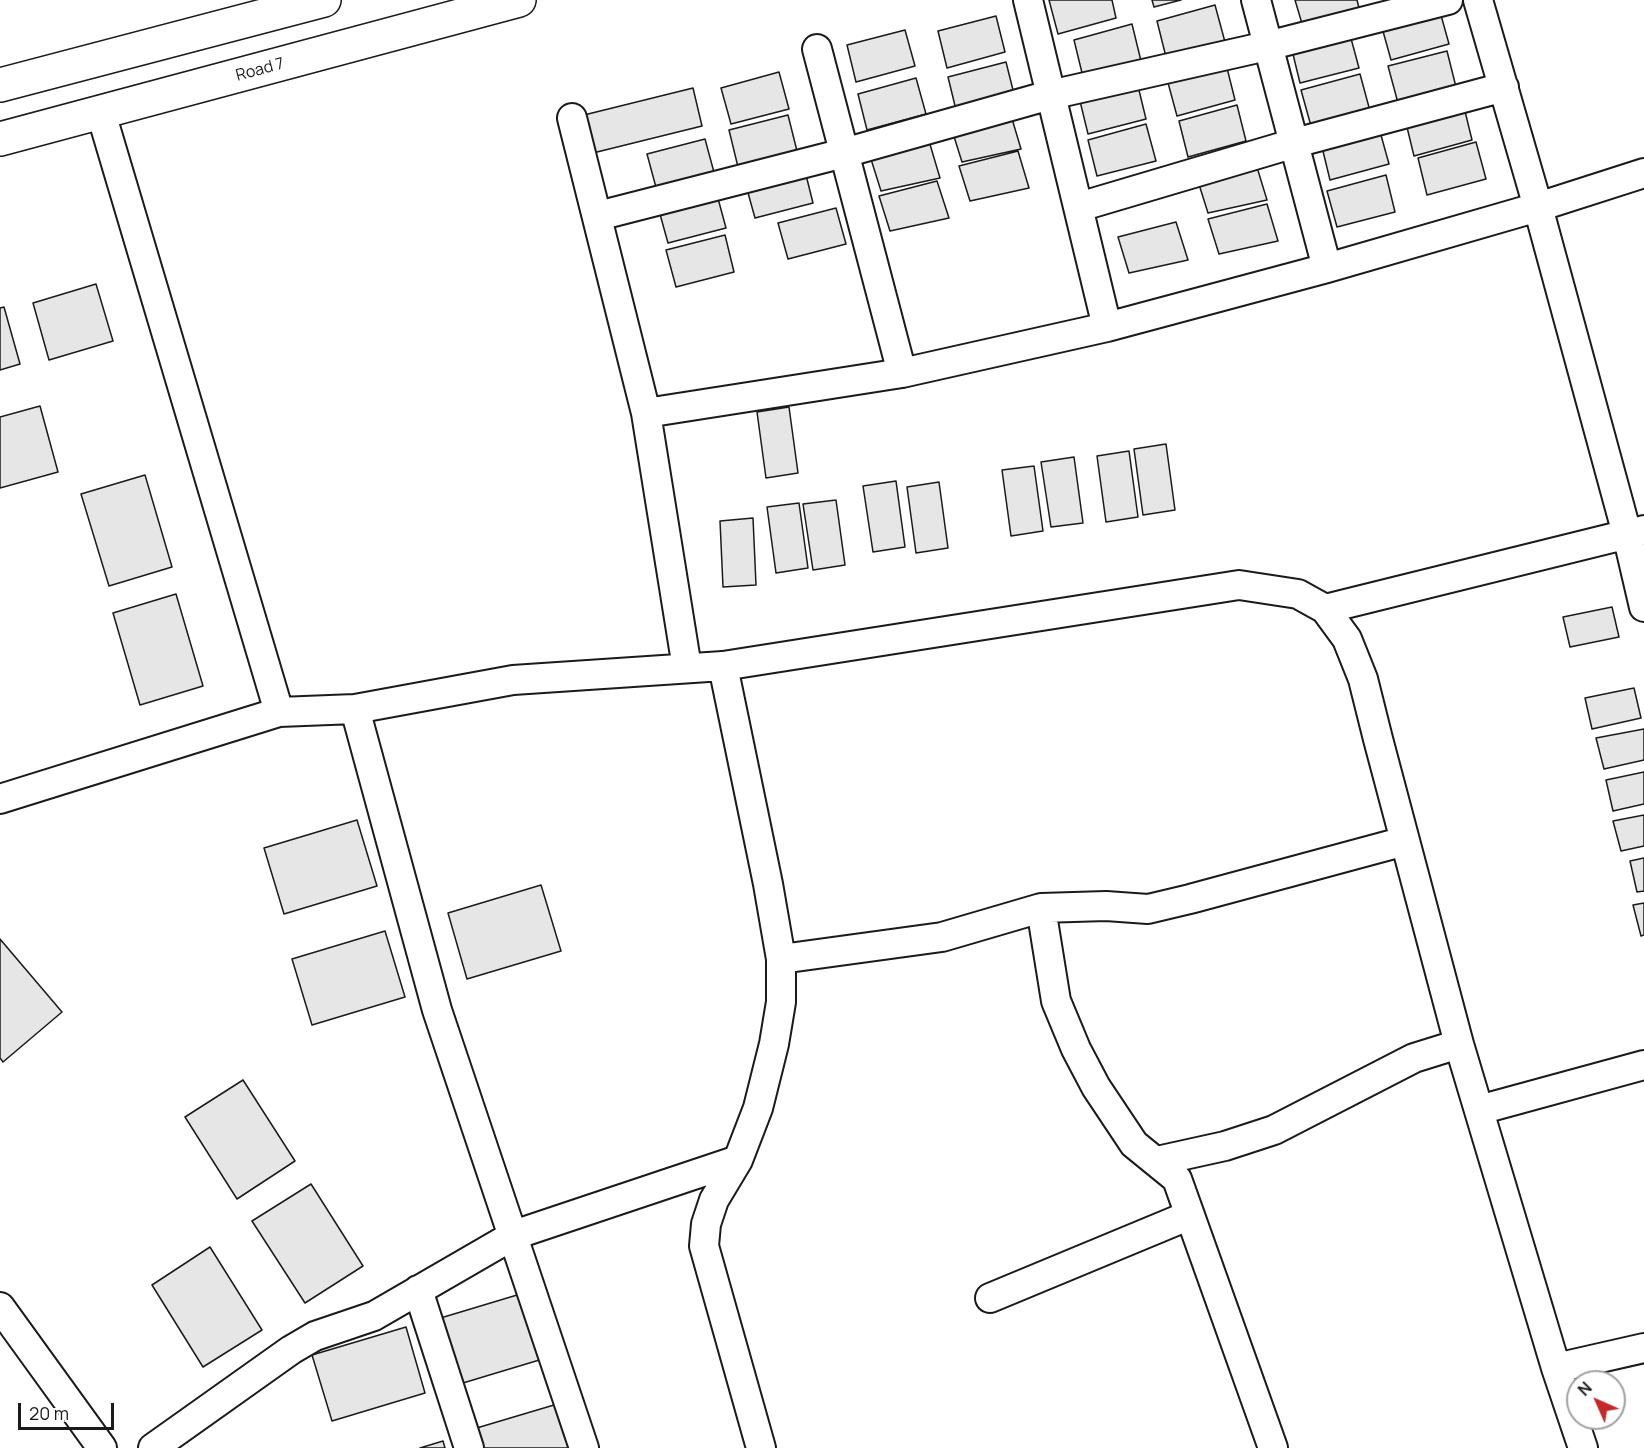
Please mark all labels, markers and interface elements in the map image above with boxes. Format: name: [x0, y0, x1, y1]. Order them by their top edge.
street label: Road 7: [234, 54, 286, 86]
north arrow: [1566, 1370, 1626, 1430]
text: N: [1573, 1377, 1597, 1401]
scale bar: [21, 1391, 117, 1429]
text: 20 m: [29, 1401, 69, 1425]

